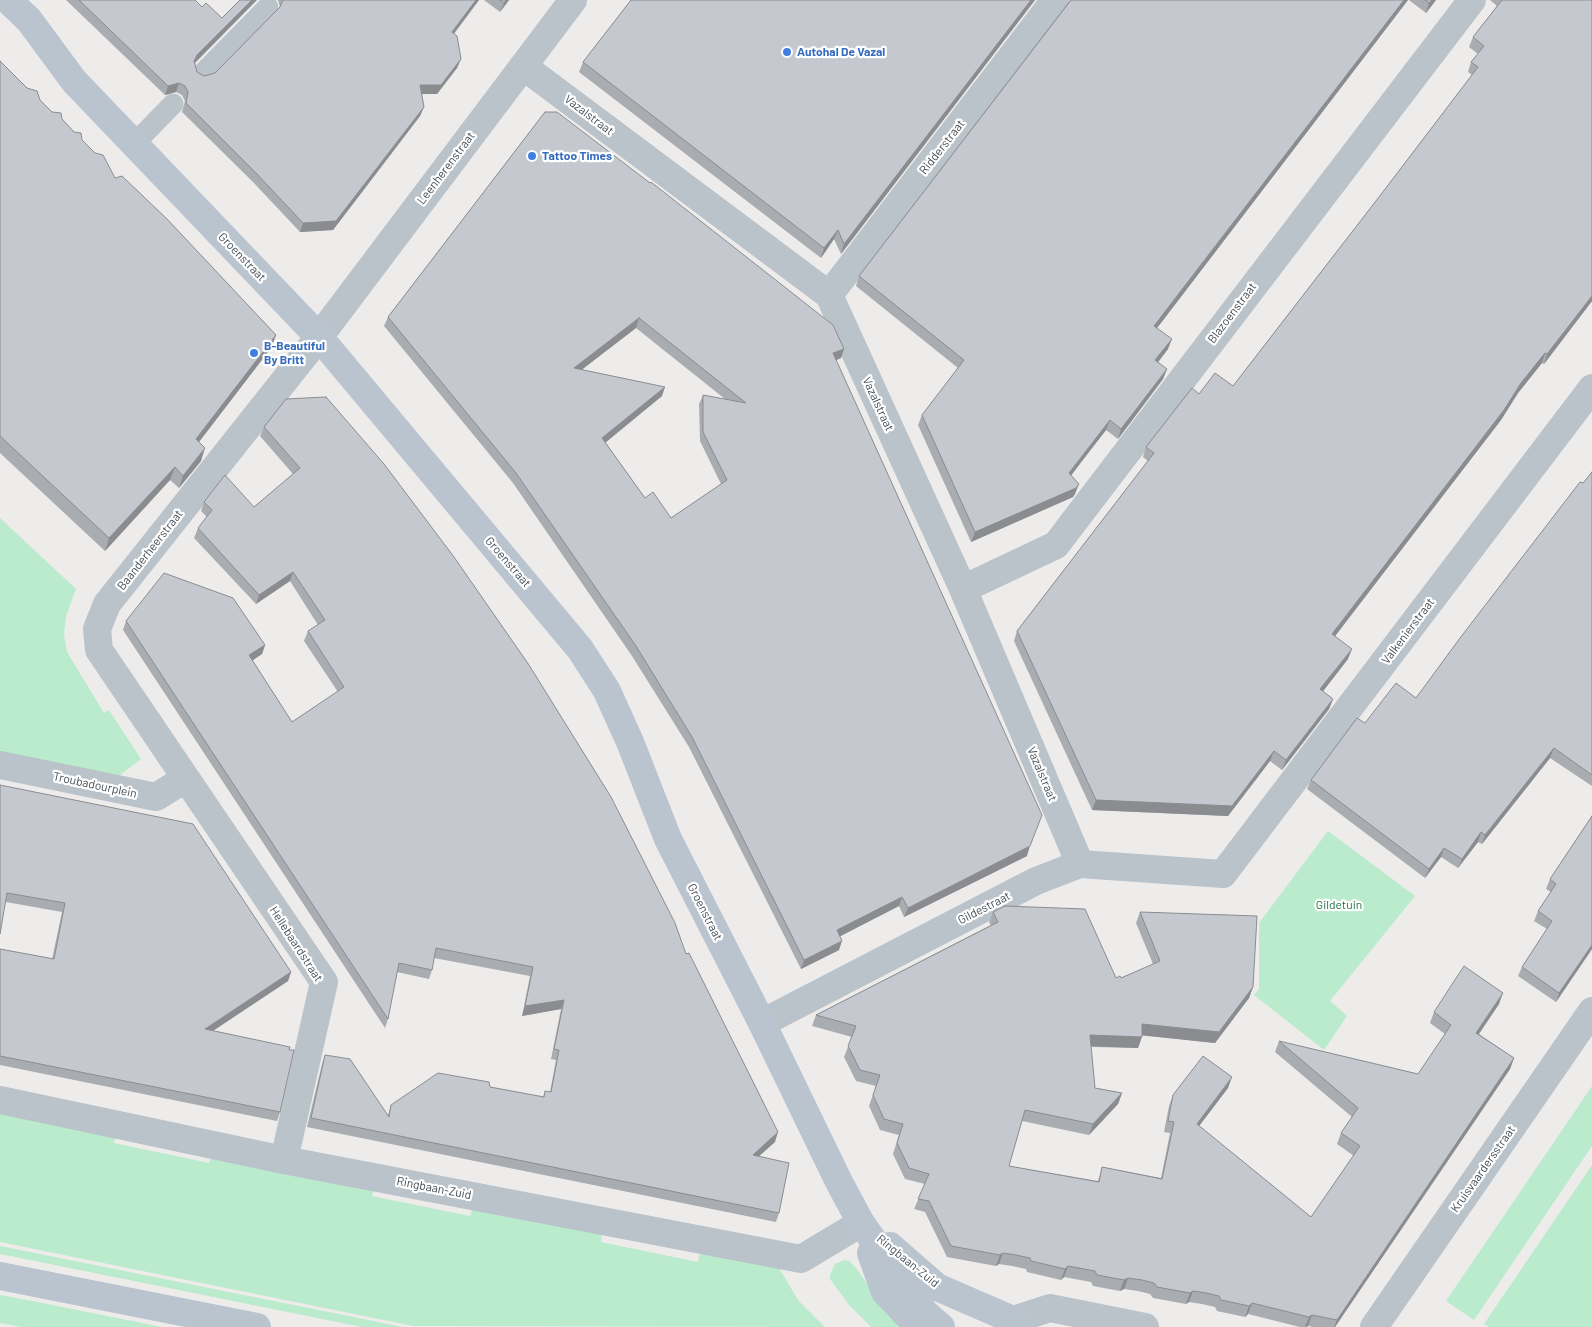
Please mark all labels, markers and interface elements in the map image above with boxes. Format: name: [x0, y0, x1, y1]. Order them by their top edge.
place label: Autohal De Vazal: [797, 45, 885, 59]
marker: Autohal De Vazal: [781, 46, 793, 58]
street label: Vazalstraat: [562, 92, 616, 138]
street label: Ridderstraat: [916, 117, 968, 177]
street label: Leenherenstraat: [414, 129, 478, 207]
place label: Tattoo Times: [542, 149, 612, 163]
marker: Tattoo Times: [526, 150, 538, 162]
street label: Groenstraat: [215, 230, 269, 284]
street label: Blazoenstraat: [1205, 280, 1259, 346]
place label: B-Beautiful By Britt: [264, 339, 325, 367]
marker: B-Beautiful By Britt: [248, 347, 260, 359]
street label: Vazalstraat: [859, 375, 897, 433]
street label: Baanderheerstraat: [114, 507, 186, 593]
street label: Groenstraat: [482, 534, 534, 590]
street label: Valkenierstraat: [1379, 595, 1437, 667]
street label: Vazalstraat: [1024, 745, 1060, 803]
street label: Troubadourplein: [52, 769, 138, 801]
street label: Groenstraat: [684, 881, 726, 943]
street label: Gildestraat: [955, 889, 1013, 927]
park label: Gildetuin: [1316, 898, 1362, 912]
street label: Hellebaardstraat: [266, 904, 326, 984]
street label: Kruisvaardersstraat: [1448, 1123, 1518, 1215]
street label: Ringbaan-Zuid: [395, 1174, 473, 1202]
street label: Ringbaan-Zuid: [874, 1232, 942, 1290]

